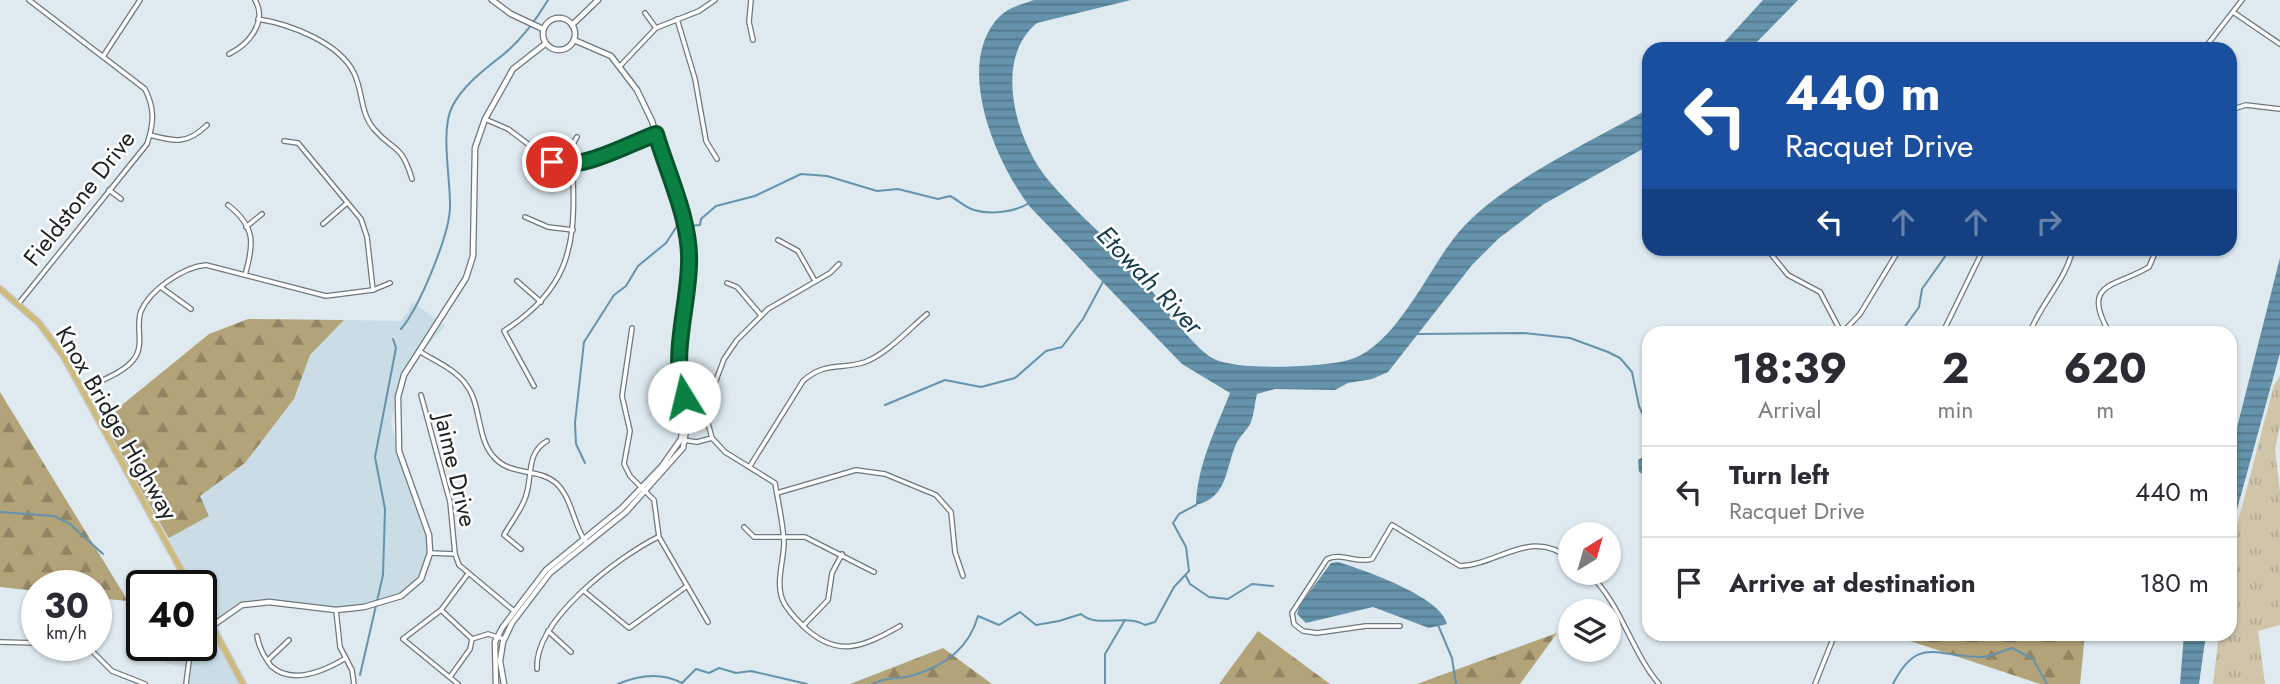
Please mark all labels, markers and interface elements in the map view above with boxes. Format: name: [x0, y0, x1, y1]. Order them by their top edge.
text: 440 m: [1785, 58, 1941, 128]
icon: left: [1670, 70, 1761, 161]
street label: Fieldstone Drive: [15, 123, 143, 273]
text: Racquet Drive: [1785, 123, 1974, 169]
pin: [522, 132, 582, 192]
icon: arrive: [533, 143, 571, 181]
icon: left: [1811, 203, 1849, 241]
icon: ahead: [1884, 203, 1922, 241]
icon: ahead: [1957, 203, 1995, 241]
icon: right: [2030, 203, 2068, 241]
water label: Etowah River: [1088, 217, 1213, 344]
street label: Knox Bridge Highway: [47, 319, 187, 527]
text: 18:39: [1732, 338, 1847, 399]
text: 2: [1942, 338, 1969, 399]
text: 620: [2063, 338, 2147, 399]
position arrow: [647, 360, 721, 434]
text: Arrival: [1758, 393, 1821, 427]
text: min: [1937, 393, 1973, 427]
text: m: [2096, 393, 2114, 427]
street label: Jaime Drive: [425, 407, 486, 530]
text: Turn left: [1729, 456, 1829, 494]
icon: left: [1670, 473, 1708, 511]
text: 440 m: [2135, 473, 2209, 511]
text: Racquet Drive: [1729, 494, 1865, 528]
north arrow: [1558, 522, 1620, 584]
map controls: [1558, 522, 1621, 662]
icon: arrive: [1670, 564, 1708, 602]
text: Arrive at destination: [1729, 564, 1976, 602]
text: 180 m: [2139, 564, 2209, 602]
speed limit sign: 40: [126, 570, 217, 661]
text: 30: [44, 581, 89, 631]
button: layers: [1558, 599, 1621, 662]
text: km/h: [46, 620, 87, 646]

